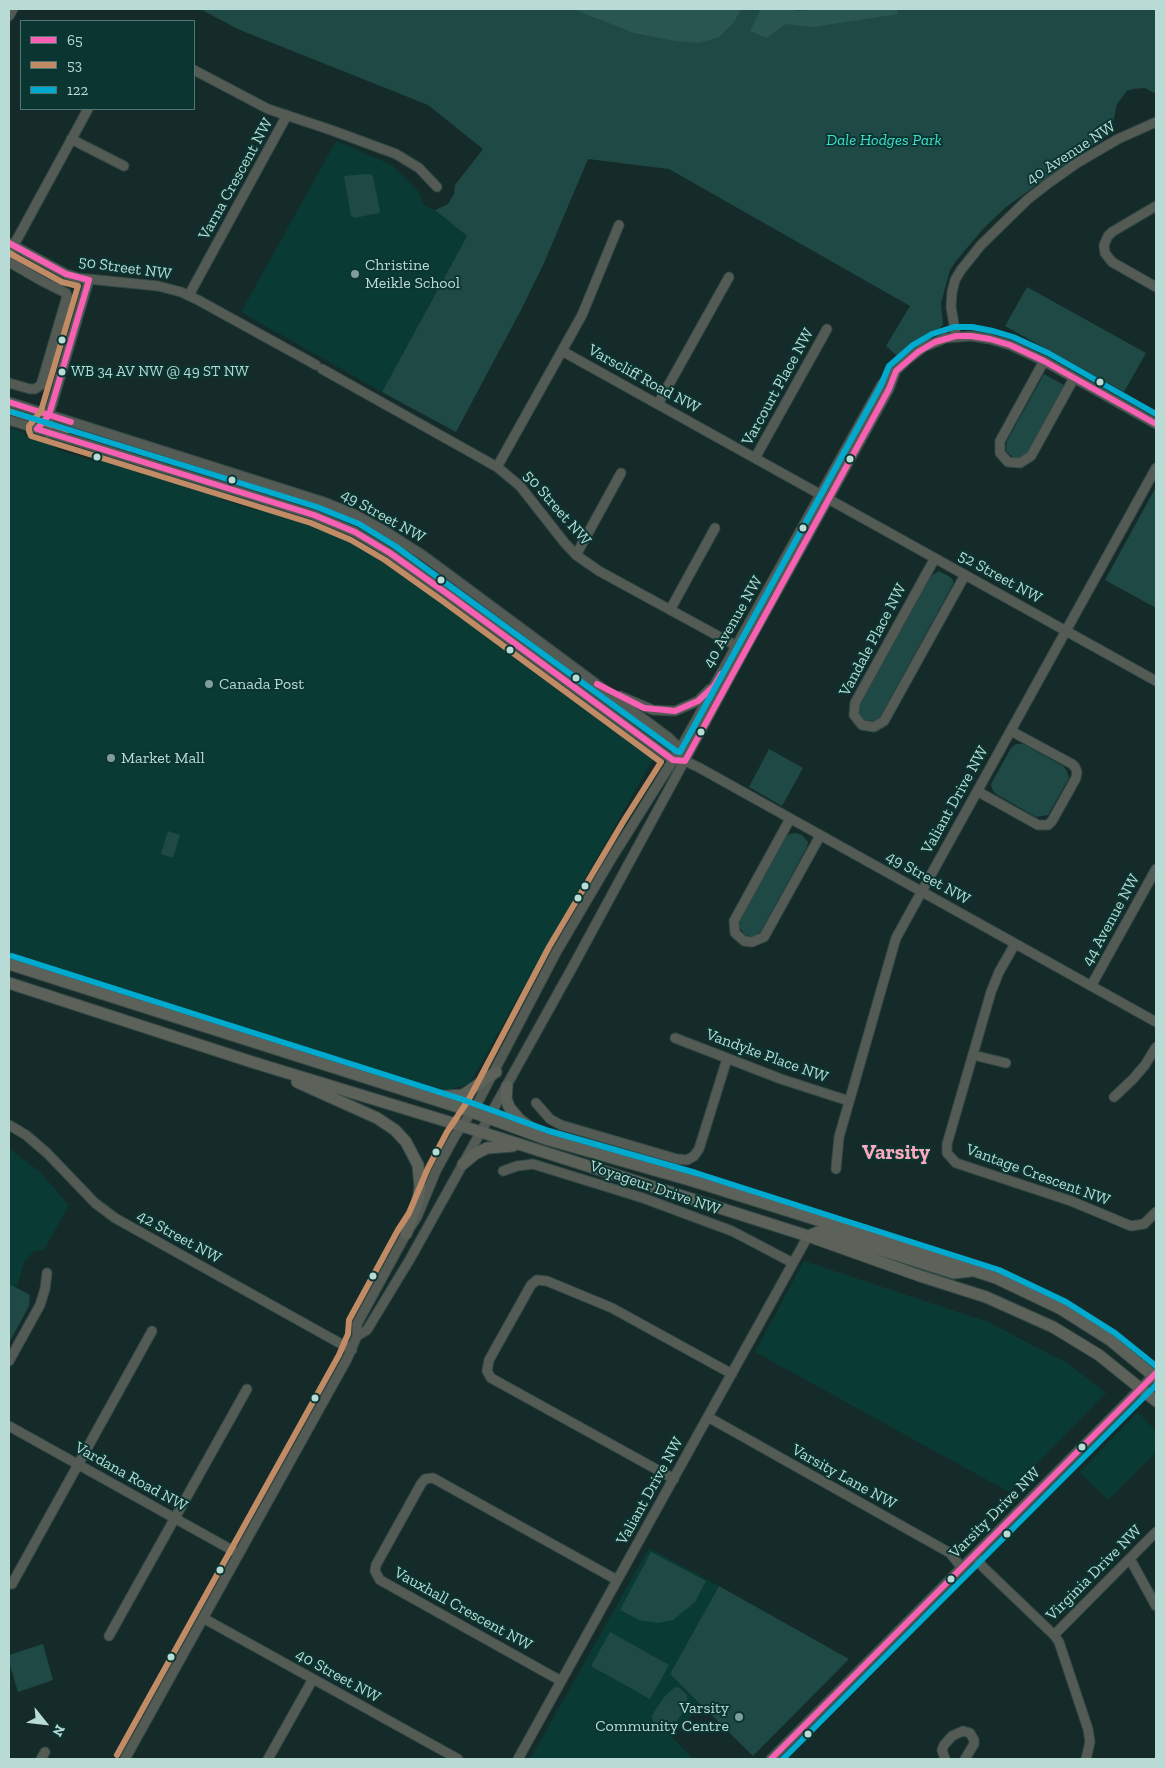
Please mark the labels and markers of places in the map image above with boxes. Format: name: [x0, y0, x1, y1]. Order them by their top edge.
place label: Christine Meikle School: [365, 255, 460, 293]
marker: Christine Meikle School: [349, 268, 361, 280]
unlabelled marker: [57, 335, 67, 345]
place label: WB 34 AV NW @ 49 ST NW: [71, 363, 249, 381]
marker: WB 34 AV NW @ 49 ST NW: [57, 367, 67, 377]
unlabelled marker: [1095, 377, 1105, 387]
unlabelled marker: [92, 452, 102, 462]
unlabelled marker: [845, 454, 855, 464]
unlabelled marker: [227, 475, 237, 485]
unlabelled marker: [798, 523, 808, 533]
unlabelled marker: [436, 575, 446, 585]
unlabelled marker: [505, 645, 515, 655]
unlabelled marker: [571, 673, 581, 683]
place label: Canada Post: [219, 674, 304, 694]
marker: Canada Post: [203, 678, 215, 690]
unlabelled marker: [696, 727, 706, 737]
place label: Market Mall: [121, 748, 205, 768]
marker: Market Mall: [105, 752, 117, 764]
unlabelled marker: [580, 881, 590, 891]
unlabelled marker: [573, 893, 583, 903]
unlabelled marker: [431, 1147, 441, 1157]
unlabelled marker: [368, 1271, 378, 1281]
unlabelled marker: [310, 1393, 320, 1403]
unlabelled marker: [1077, 1442, 1087, 1452]
unlabelled marker: [1002, 1529, 1012, 1539]
unlabelled marker: [215, 1565, 225, 1575]
unlabelled marker: [946, 1574, 956, 1584]
unlabelled marker: [166, 1652, 176, 1662]
place label: Varsity Community Centre: [595, 1698, 729, 1736]
marker: Varsity Community Centre: [733, 1711, 745, 1723]
unlabelled marker: [803, 1729, 813, 1739]

